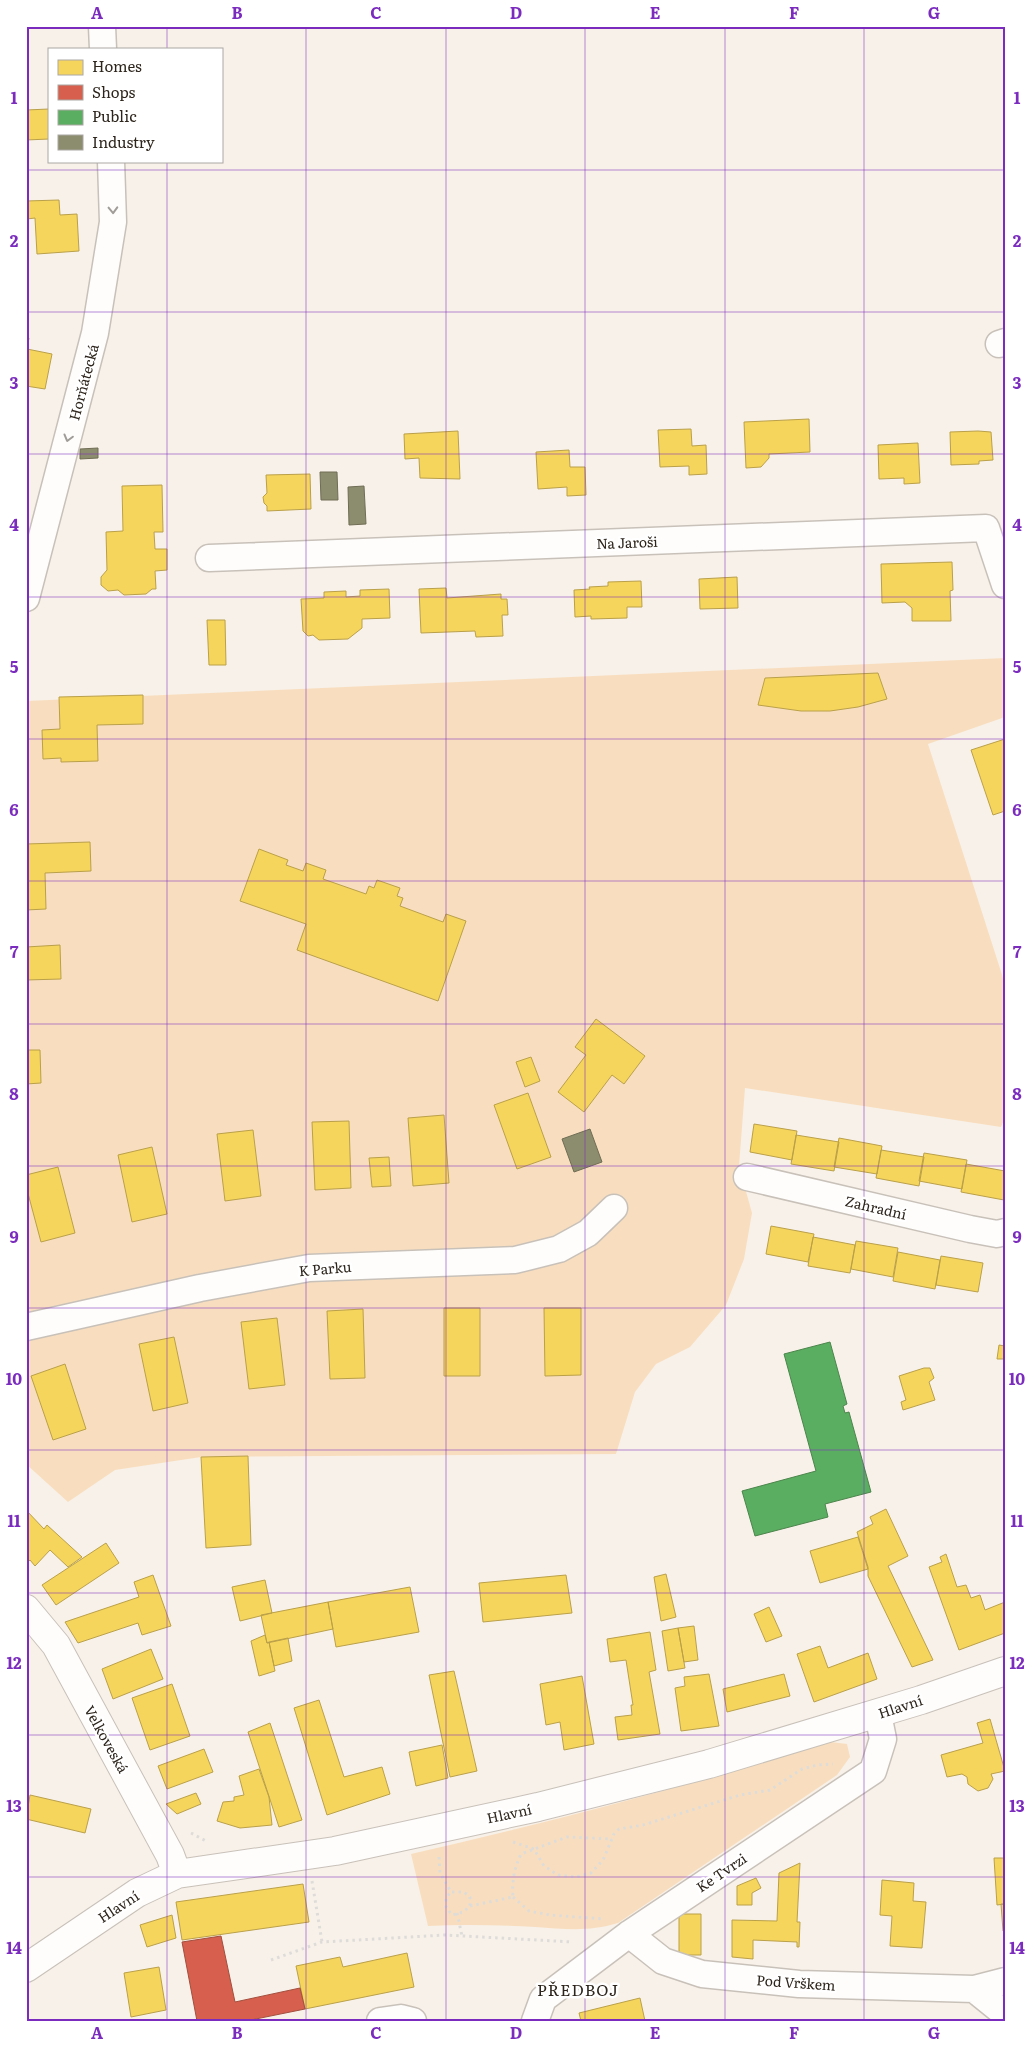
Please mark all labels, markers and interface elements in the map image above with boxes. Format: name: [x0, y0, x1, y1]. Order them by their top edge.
text: A: [91, 0, 103, 24]
text: B: [231, 0, 243, 24]
text: C: [370, 0, 382, 24]
text: D: [510, 0, 522, 24]
text: E: [650, 0, 661, 24]
text: F: [789, 0, 799, 24]
text: G: [928, 0, 940, 24]
legend: [48, 48, 222, 162]
text: Homes: [92, 54, 142, 77]
text: Shops: [92, 80, 135, 103]
text: 1: [11, 85, 18, 109]
text: 1: [1014, 85, 1021, 109]
text: Public: [92, 104, 137, 127]
text: Industry: [92, 130, 155, 153]
one-way arrow: [107, 206, 118, 214]
text: 2: [10, 228, 19, 252]
text: 2: [1013, 228, 1022, 252]
street label: Horňátecká: [63, 341, 103, 423]
text: 3: [10, 370, 19, 394]
text: 3: [1013, 370, 1022, 394]
one-way arrow: [63, 433, 74, 442]
text: 4: [9, 512, 19, 536]
text: 4: [1012, 512, 1022, 536]
street label: Na Jaroši: [596, 531, 658, 553]
text: 5: [10, 654, 19, 678]
text: 5: [1013, 654, 1022, 678]
text: 6: [9, 797, 19, 821]
text: 6: [1012, 797, 1022, 821]
text: 7: [10, 939, 19, 963]
text: 7: [1013, 939, 1022, 963]
text: 8: [9, 1081, 19, 1105]
text: 8: [1012, 1081, 1022, 1105]
street label: Zahradní: [843, 1190, 909, 1224]
text: 9: [9, 1224, 19, 1248]
text: 9: [1012, 1224, 1022, 1248]
street label: K Parku: [298, 1256, 352, 1280]
text: 10: [6, 1366, 22, 1390]
text: 10: [1009, 1366, 1025, 1390]
text: 11: [7, 1508, 21, 1532]
text: 11: [1010, 1508, 1024, 1532]
text: 12: [6, 1650, 22, 1674]
text: 12: [1009, 1650, 1025, 1674]
street label: Hlavní: [875, 1689, 925, 1723]
street label: Velkoveská: [80, 1702, 134, 1777]
text: 13: [6, 1793, 22, 1817]
text: 13: [1009, 1793, 1025, 1817]
street label: Hlavní: [485, 1798, 534, 1828]
street label: Ke Tvrzi: [692, 1848, 750, 1896]
street label: Hlavní: [93, 1885, 143, 1927]
text: 14: [6, 1935, 22, 1959]
text: 14: [1009, 1935, 1025, 1959]
street label: Pod Vrškem: [756, 1969, 837, 1995]
district label: PŘEDBOJ: [537, 1977, 619, 2001]
text: A: [91, 2020, 103, 2044]
text: B: [231, 2020, 243, 2044]
text: C: [370, 2020, 382, 2044]
text: D: [510, 2020, 522, 2044]
text: E: [650, 2020, 661, 2044]
text: F: [789, 2020, 799, 2044]
text: G: [928, 2020, 940, 2044]

